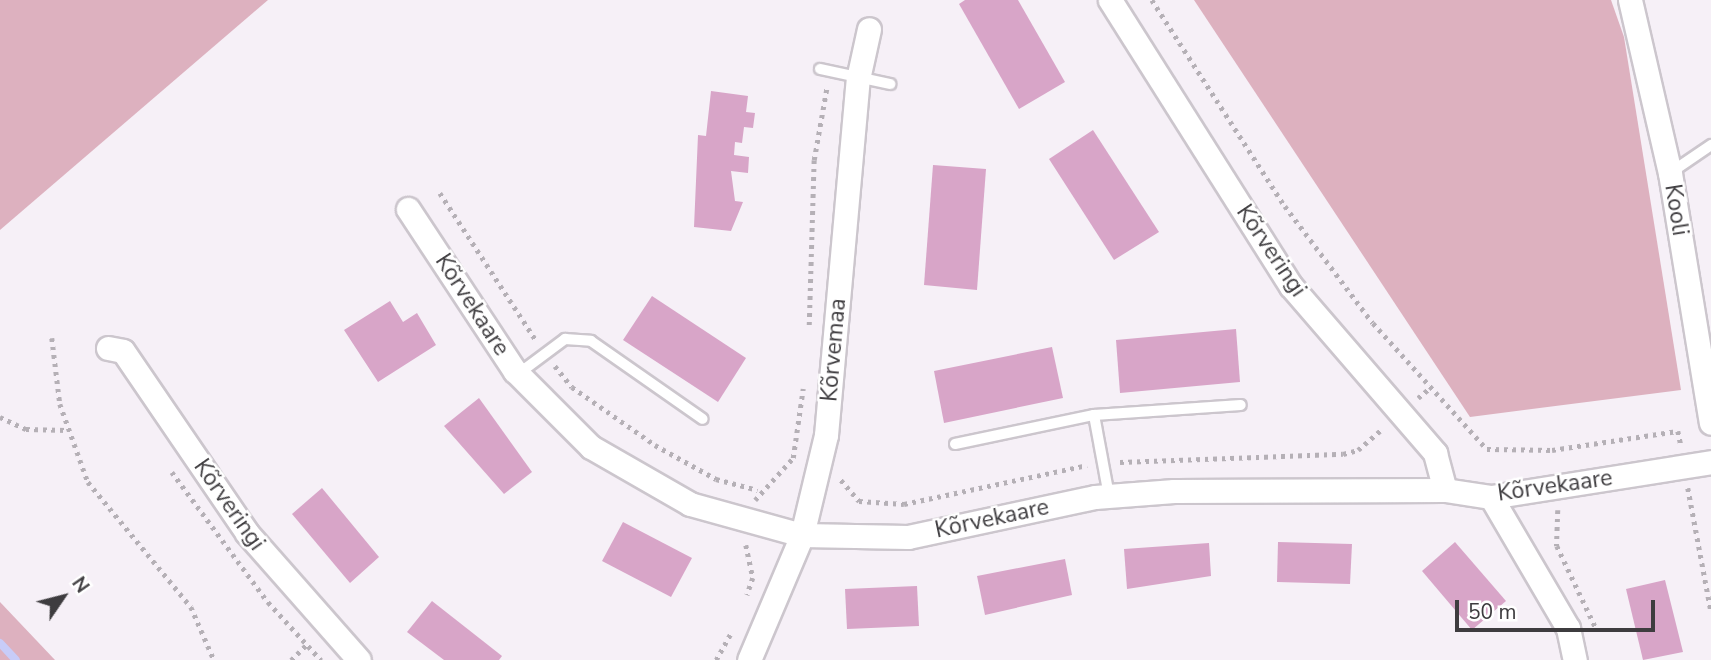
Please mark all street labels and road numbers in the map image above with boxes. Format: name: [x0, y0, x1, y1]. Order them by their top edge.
street label: Kooli: [1658, 182, 1694, 238]
street label: Kõrveringi: [1230, 200, 1312, 302]
street label: Kõrvekaare: [429, 249, 515, 361]
street label: Kõrvemaa: [816, 297, 852, 403]
street label: Kõrveringi: [188, 454, 270, 556]
street label: Kõrvekaare: [1496, 464, 1614, 508]
street label: Kõrvekaare: [932, 493, 1052, 545]

